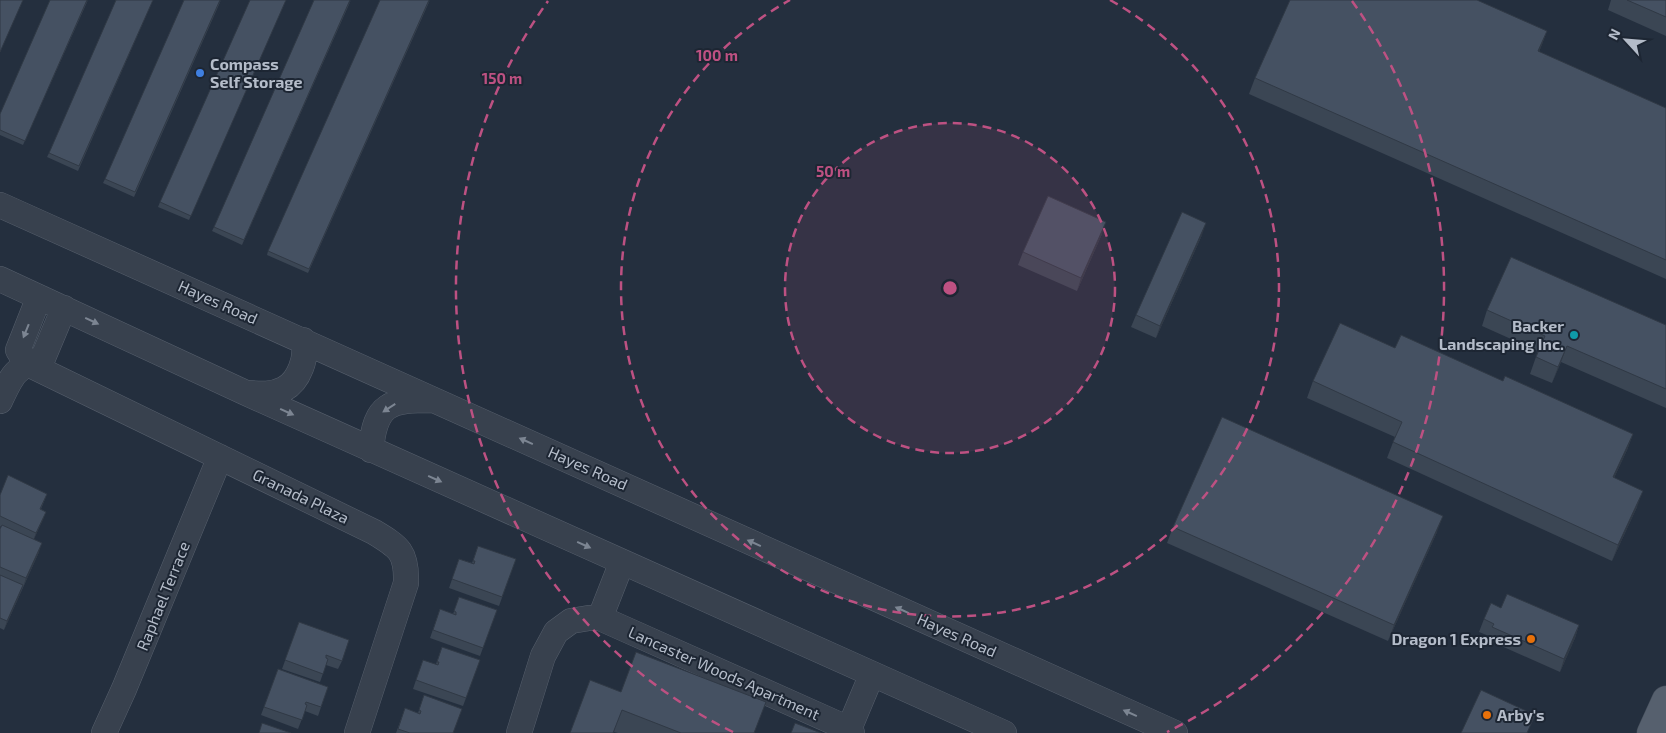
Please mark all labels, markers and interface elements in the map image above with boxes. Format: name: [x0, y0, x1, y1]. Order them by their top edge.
north arrow: [1601, 15, 1651, 65]
text: N: [1604, 26, 1624, 42]
text: 100 m: [696, 46, 738, 64]
place label: Compass Self Storage: [210, 54, 303, 91]
marker: Compass Self Storage: [194, 67, 206, 79]
text: 150 m: [482, 69, 522, 87]
text: 50 m: [816, 162, 850, 180]
street label: Hayes Road: [176, 276, 261, 328]
centre of rings: [941, 279, 959, 297]
place label: Backer Landscaping Inc.: [1439, 316, 1564, 353]
one-way arrow: [85, 318, 99, 326]
one-way arrow: [21, 323, 29, 338]
marker: Backer Landscaping Inc.: [1568, 329, 1580, 341]
one-way arrow: [382, 403, 396, 413]
one-way arrow: [280, 408, 294, 416]
one-way arrow: [519, 436, 533, 444]
street label: Hayes Road: [546, 442, 631, 494]
street label: Granada Plaza: [250, 464, 352, 527]
one-way arrow: [428, 475, 442, 483]
street label: Raphael Terrace: [132, 538, 193, 653]
one-way arrow: [747, 539, 761, 547]
one-way arrow: [577, 542, 591, 550]
one-way arrow: [895, 606, 909, 614]
street label: Hayes Road: [915, 609, 1000, 661]
street label: Lancaster Woods Apartment: [626, 622, 823, 723]
place label: Dragon 1 Express: [1391, 629, 1521, 648]
marker: Dragon 1 Express: [1525, 633, 1537, 645]
place label: Arby's: [1497, 705, 1545, 725]
one-way arrow: [1123, 709, 1137, 717]
marker: Arby's: [1481, 709, 1493, 721]

